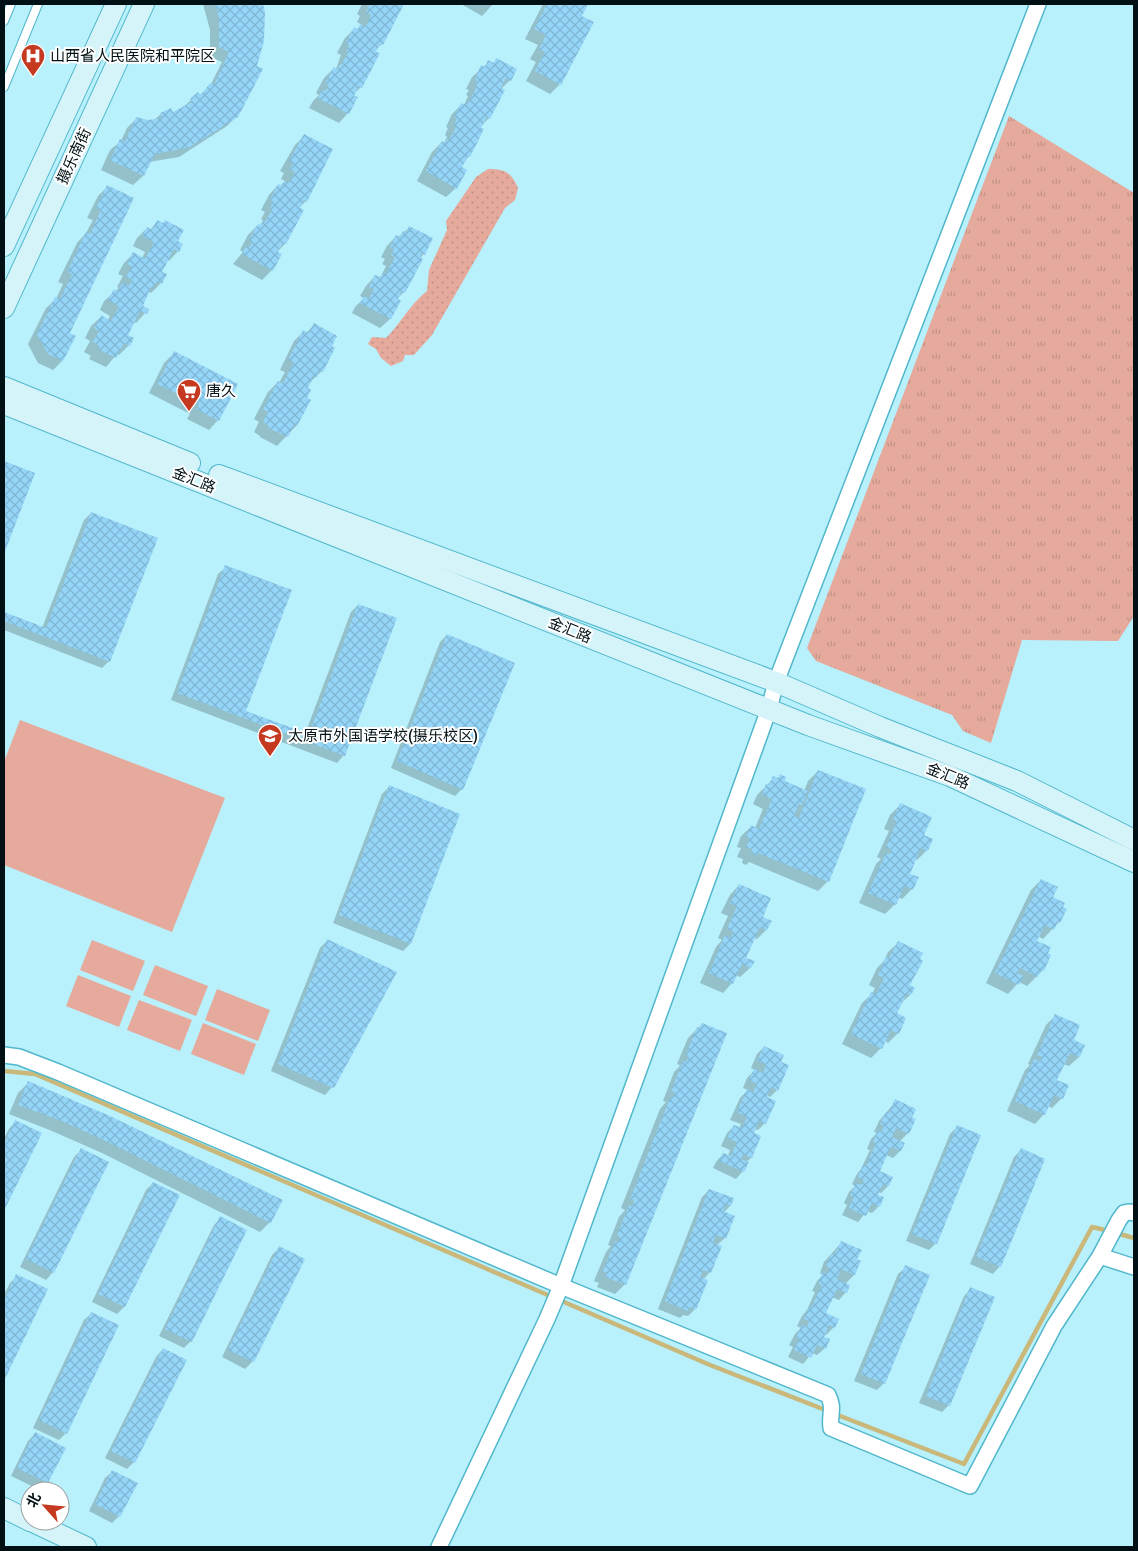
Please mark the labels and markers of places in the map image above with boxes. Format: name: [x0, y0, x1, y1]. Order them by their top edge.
hospital icon: 山西省人民医院和平院区: [20, 43, 46, 77]
place label: 山西省人民医院和平院区: [50, 47, 215, 65]
supermarket icon: 唐久: [176, 378, 202, 412]
place label: 唐久: [206, 382, 236, 400]
school or university icon: 太原市外国语学校(摄乐校区): [257, 723, 283, 757]
place label: 太原市外国语学校(摄乐校区): [288, 727, 478, 745]

